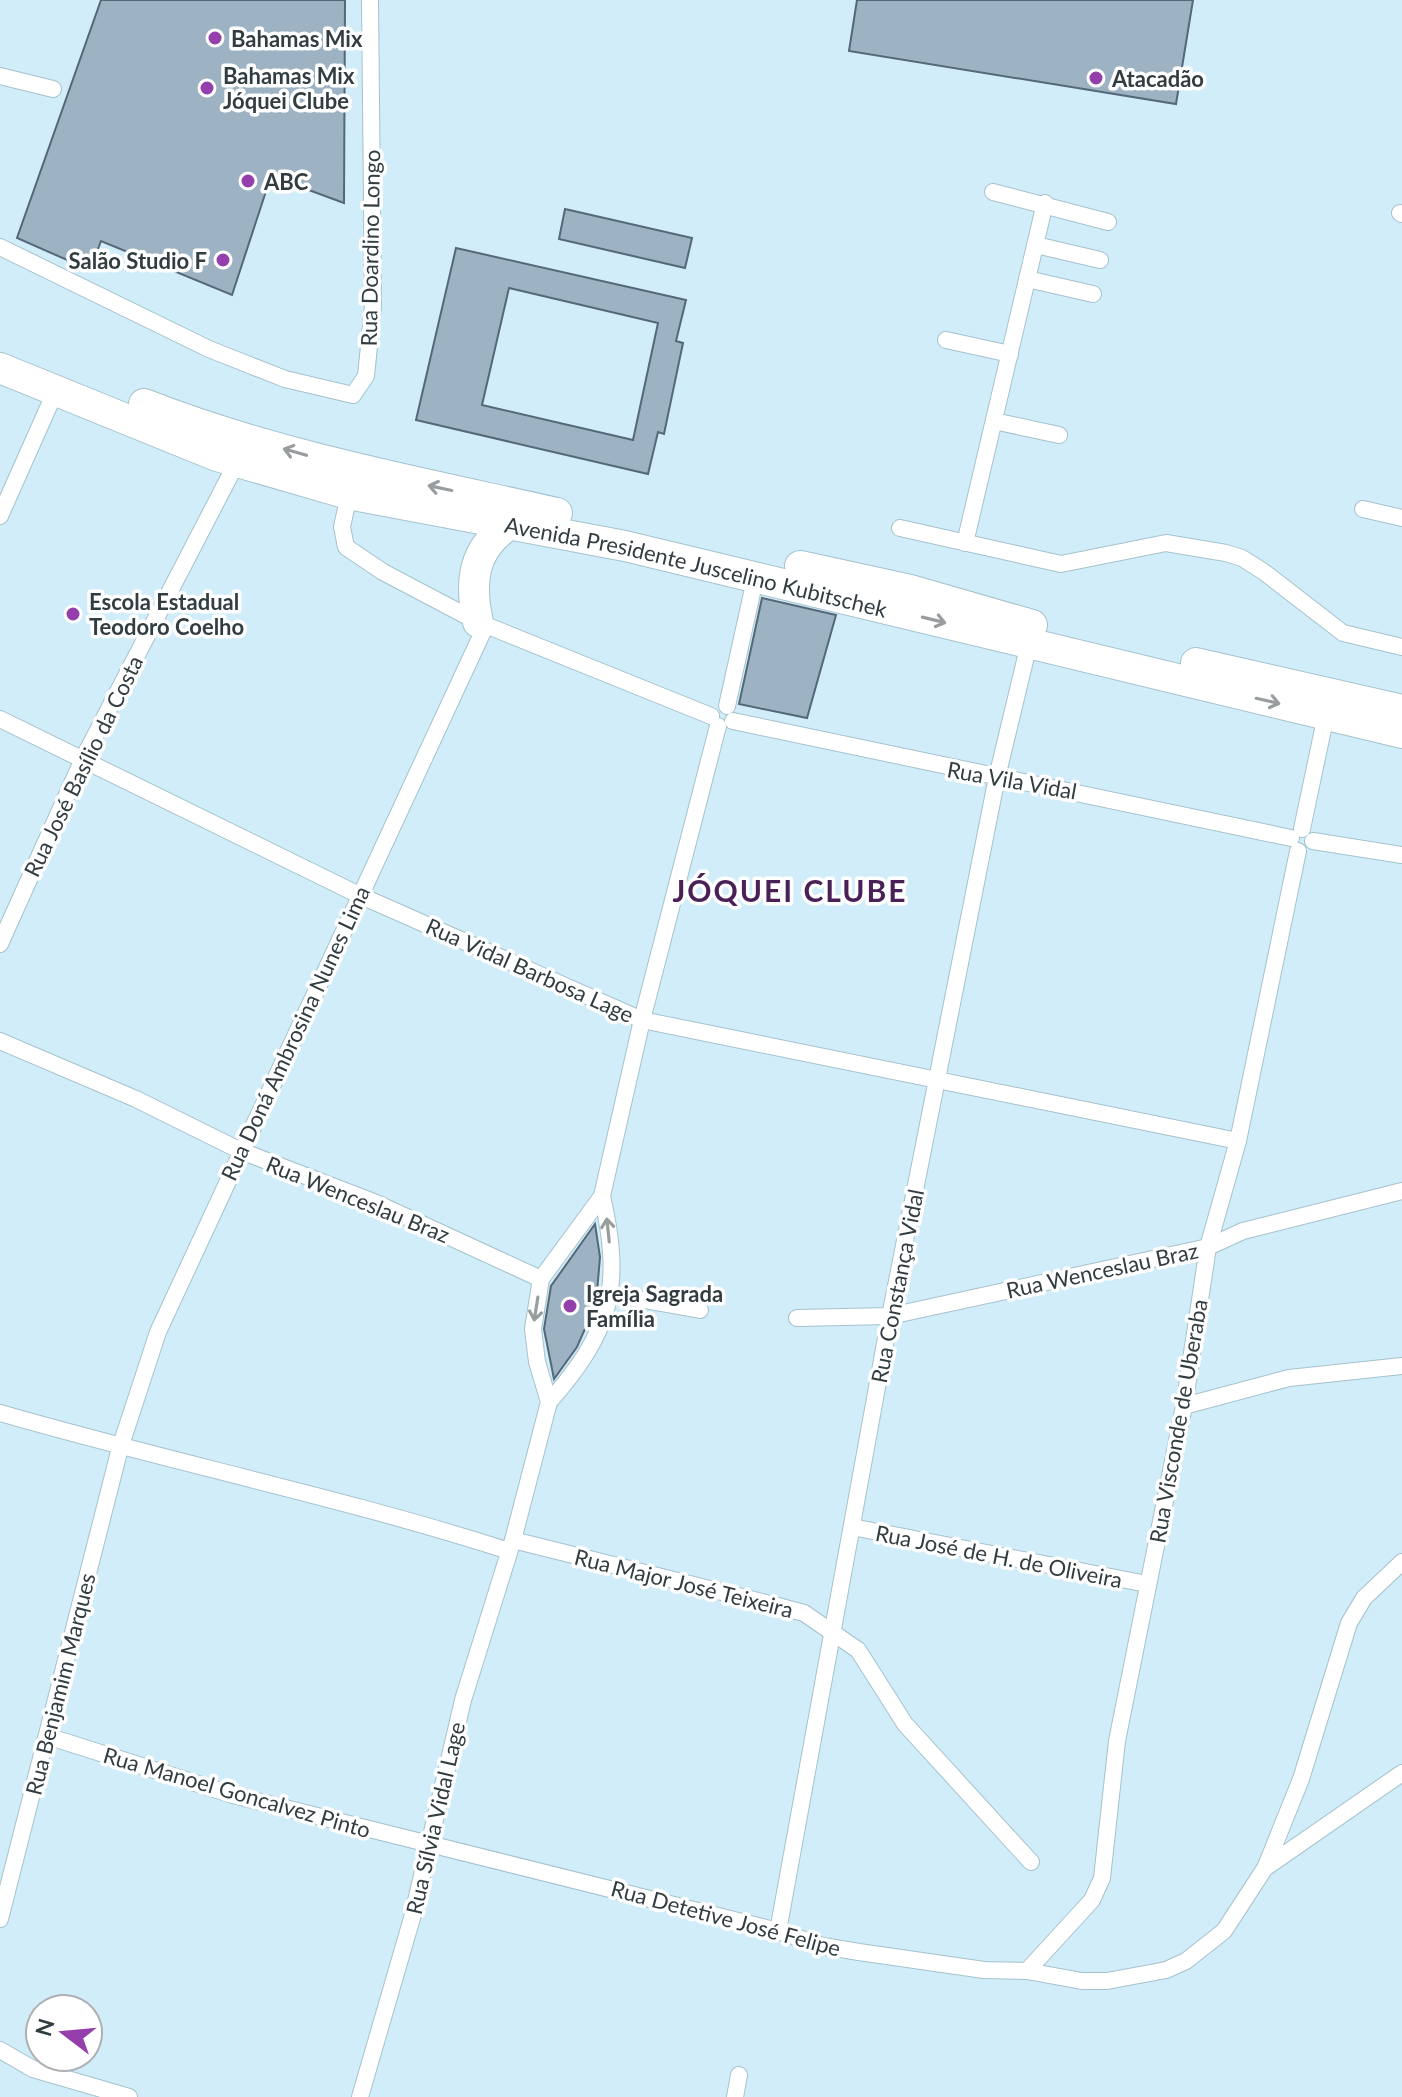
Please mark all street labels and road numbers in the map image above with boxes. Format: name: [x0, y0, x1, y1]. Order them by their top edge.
street label: Rua Doardino Longo: [355, 149, 385, 347]
street label: Avenida Presidente Juscelino Kubitschek: [503, 510, 891, 622]
street label: Rua José Basílio da Costa: [18, 651, 148, 881]
street label: Rua Vila Vidal: [945, 755, 1079, 805]
street label: Rua Doná Ambrosina Nunes Lima: [215, 881, 375, 1185]
street label: Rua Vidal Barbosa Lage: [422, 912, 638, 1028]
street label: Rua Wenceslau Braz: [262, 1150, 454, 1248]
street label: Rua Constança Vidal: [865, 1187, 929, 1385]
street label: Rua Wenceslau Braz: [1004, 1236, 1200, 1304]
street label: Rua Visconde de Uberaba: [1143, 1297, 1213, 1545]
street label: Rua José de H. de Oliveira: [873, 1519, 1125, 1593]
street label: Rua Major José Teixeira: [572, 1543, 796, 1623]
street label: Rua Benjamim Marques: [19, 1570, 101, 1798]
street label: Rua Sílvia Vidal Lage: [400, 1719, 470, 1917]
street label: Rua Manoel Goncalvez Pinto: [100, 1741, 374, 1843]
street label: Rua Detetive José Felipe: [608, 1874, 844, 1962]

